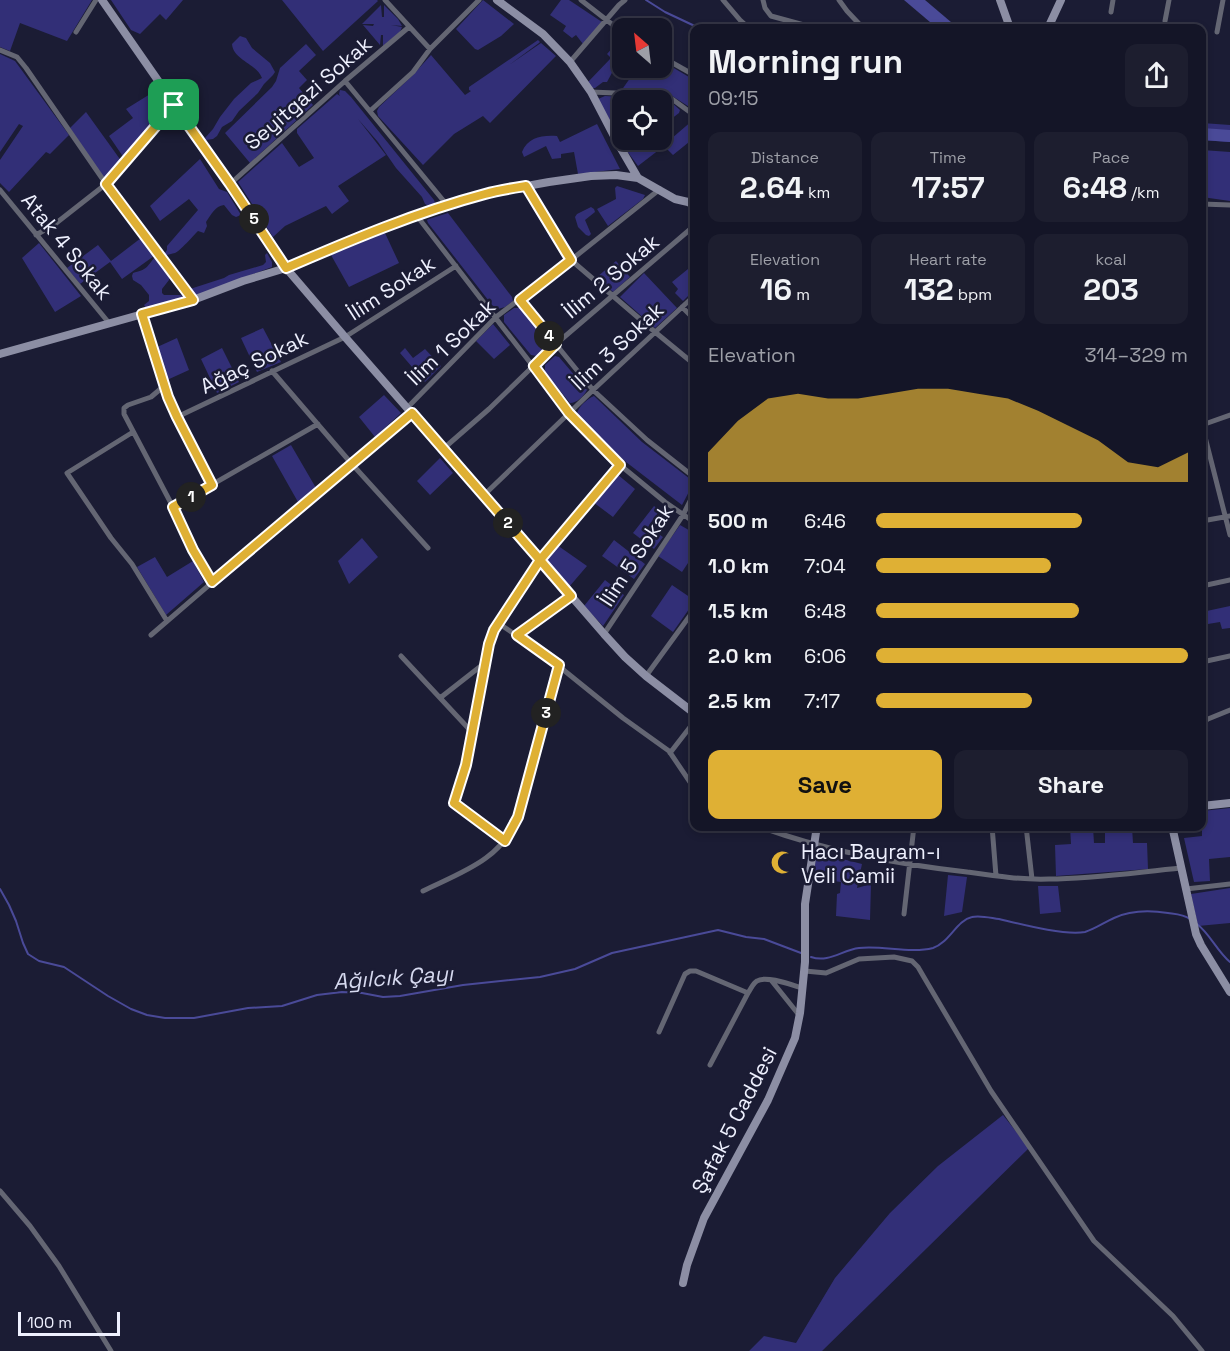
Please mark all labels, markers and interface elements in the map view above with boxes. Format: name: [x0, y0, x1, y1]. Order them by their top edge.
north arrow: [612, 18, 672, 78]
map controls: [612, 18, 672, 150]
street label: Seyitgazi Sokak: [239, 30, 377, 156]
text: Morning run: [708, 41, 903, 83]
button: share: [1125, 44, 1188, 107]
pin: [148, 79, 199, 130]
text: 09:15: [708, 85, 758, 111]
icon: arrive: [157, 88, 190, 121]
button: locate: [612, 90, 672, 150]
text: Distance: [751, 147, 819, 168]
text: Time: [930, 147, 966, 168]
text: Pace: [1092, 147, 1130, 168]
text: 2.64: [740, 168, 804, 207]
text: 17:57: [911, 168, 985, 207]
text: 6:48: [1063, 168, 1127, 207]
text: km: [804, 182, 830, 203]
text: /km: [1127, 182, 1159, 203]
street label: Atak 4 Sokak: [16, 187, 118, 305]
pin: 5: [239, 204, 269, 234]
text: 5: [249, 208, 259, 229]
street label: İlim 2 Sokak: [557, 228, 665, 324]
text: Elevation: [750, 249, 820, 270]
text: Heart rate: [909, 249, 987, 270]
text: kcal: [1096, 249, 1126, 270]
street label: İlim Sokak: [342, 250, 440, 326]
text: 16: [760, 270, 792, 309]
text: 132: [904, 270, 954, 309]
text: 203: [1083, 270, 1139, 309]
text: m: [792, 284, 810, 305]
text: bpm: [954, 284, 992, 305]
street label: İlim 1 Sokak: [401, 293, 501, 391]
street label: İlim 3 Sokak: [565, 296, 669, 396]
pin: 4: [534, 321, 564, 351]
street label: Ağaç Sokak: [196, 324, 312, 400]
text: 4: [544, 325, 554, 346]
text: Elevation: [708, 342, 796, 368]
text: 314–329 m: [1085, 342, 1188, 368]
pin: 1: [176, 482, 206, 512]
text: 1: [187, 486, 195, 507]
street label: İlim 5 Sokak: [593, 499, 679, 611]
pin: 2: [493, 508, 523, 538]
text: 500 m: [708, 508, 768, 534]
text: 6:46: [804, 508, 846, 534]
text: 2: [503, 512, 513, 533]
text: 1.0 km: [708, 553, 769, 579]
text: 7:04: [804, 553, 846, 579]
text: 1.5 km: [708, 598, 768, 624]
text: 6:48: [804, 598, 846, 624]
text: 2.0 km: [708, 643, 772, 669]
text: 6:06: [804, 643, 846, 669]
text: 2.5 km: [708, 688, 771, 714]
text: 7:17: [804, 688, 840, 714]
pin: 3: [531, 698, 561, 728]
text: 3: [541, 702, 551, 723]
button: Save: [708, 750, 942, 819]
button: Share: [954, 750, 1188, 819]
place label: Hacı Bayram-ı Veli Camii: [801, 838, 941, 889]
mosque icon: Hacı Bayram-ı Veli Camii: [770, 850, 796, 876]
water label: Ağılcık Çayı: [332, 959, 456, 995]
street label: Şafak 5 Caddesi: [685, 1042, 783, 1198]
scale bar: [18, 1309, 120, 1336]
text: 100 m: [27, 1312, 72, 1333]

